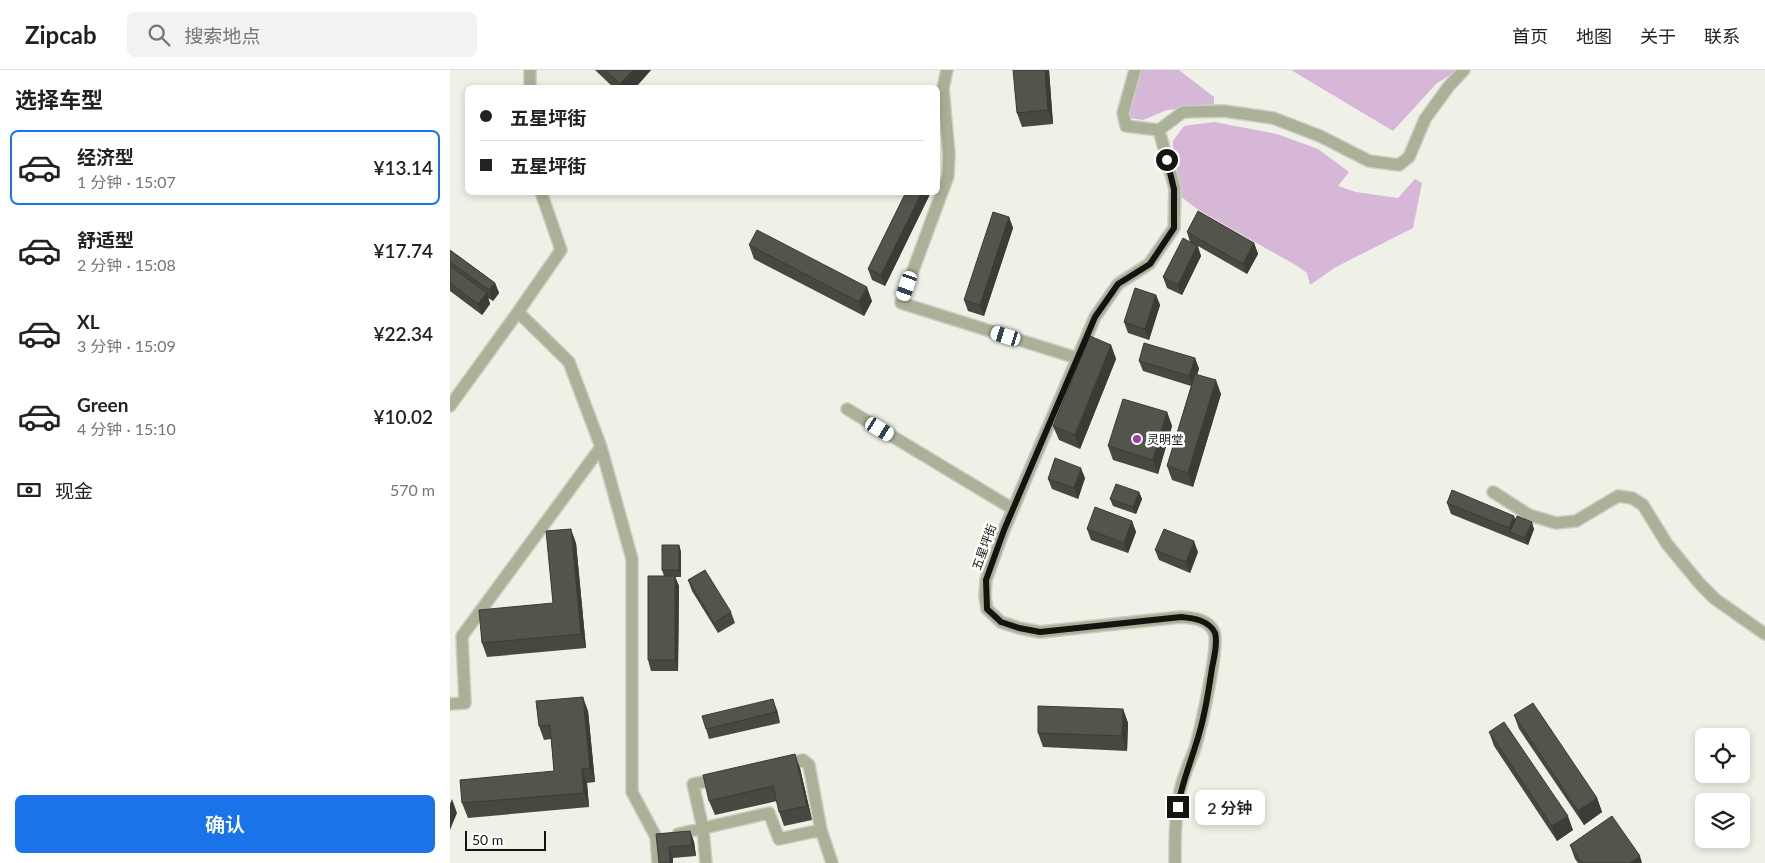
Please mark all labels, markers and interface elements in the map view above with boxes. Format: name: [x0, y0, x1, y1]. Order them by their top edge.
search box: [127, 12, 477, 57]
text: Zipcab: [25, 20, 97, 49]
icon: search: [145, 21, 173, 49]
text: 搜索地点: [185, 24, 261, 47]
text: 首页: [1512, 25, 1548, 47]
text: 地图: [1576, 25, 1612, 47]
text: 关于: [1640, 25, 1676, 47]
text: 联系: [1704, 25, 1740, 47]
text: 选择车型: [15, 86, 103, 113]
text: 五星坪街: [510, 106, 586, 129]
icon: car: [17, 145, 62, 190]
text: 经济型: [77, 145, 134, 168]
route start: [1156, 149, 1178, 171]
text: 五星坪街: [510, 154, 586, 177]
text: ¥13.14: [373, 156, 433, 179]
text: 1 分钟 · 15:07: [77, 172, 176, 191]
icon: car: [17, 228, 62, 273]
text: 舒适型: [77, 228, 134, 251]
text: ¥17.74: [373, 239, 433, 262]
text: 2 分钟 · 15:08: [77, 255, 176, 274]
car: [895, 269, 918, 303]
text: XL: [77, 310, 100, 333]
icon: car: [17, 311, 62, 356]
text: ¥22.34: [373, 322, 433, 345]
car: [989, 324, 1022, 348]
text: 3 分钟 · 15:09: [77, 336, 176, 355]
text: Green: [77, 393, 128, 416]
icon: car: [17, 394, 62, 439]
text: ¥10.02: [373, 405, 433, 428]
car: [863, 415, 896, 443]
text: 4 分钟 · 15:10: [77, 419, 176, 438]
place label: 灵明堂: [1147, 432, 1183, 447]
marker: 灵明堂: [1131, 433, 1143, 445]
icon: cash: [15, 476, 43, 504]
text: 现金: [55, 479, 93, 502]
text: 570 m: [390, 480, 435, 499]
street label: 五星坪街: [969, 522, 999, 572]
map controls: [1695, 728, 1750, 848]
button: locate: [1695, 728, 1750, 783]
callout: 2 分钟: [1196, 790, 1266, 824]
button: layers: [1695, 793, 1750, 848]
button: 确认: [15, 795, 435, 853]
route end: [1167, 796, 1189, 818]
text: 2 分钟: [1207, 798, 1253, 817]
scale bar: [465, 828, 546, 851]
text: 50 m: [472, 831, 503, 848]

